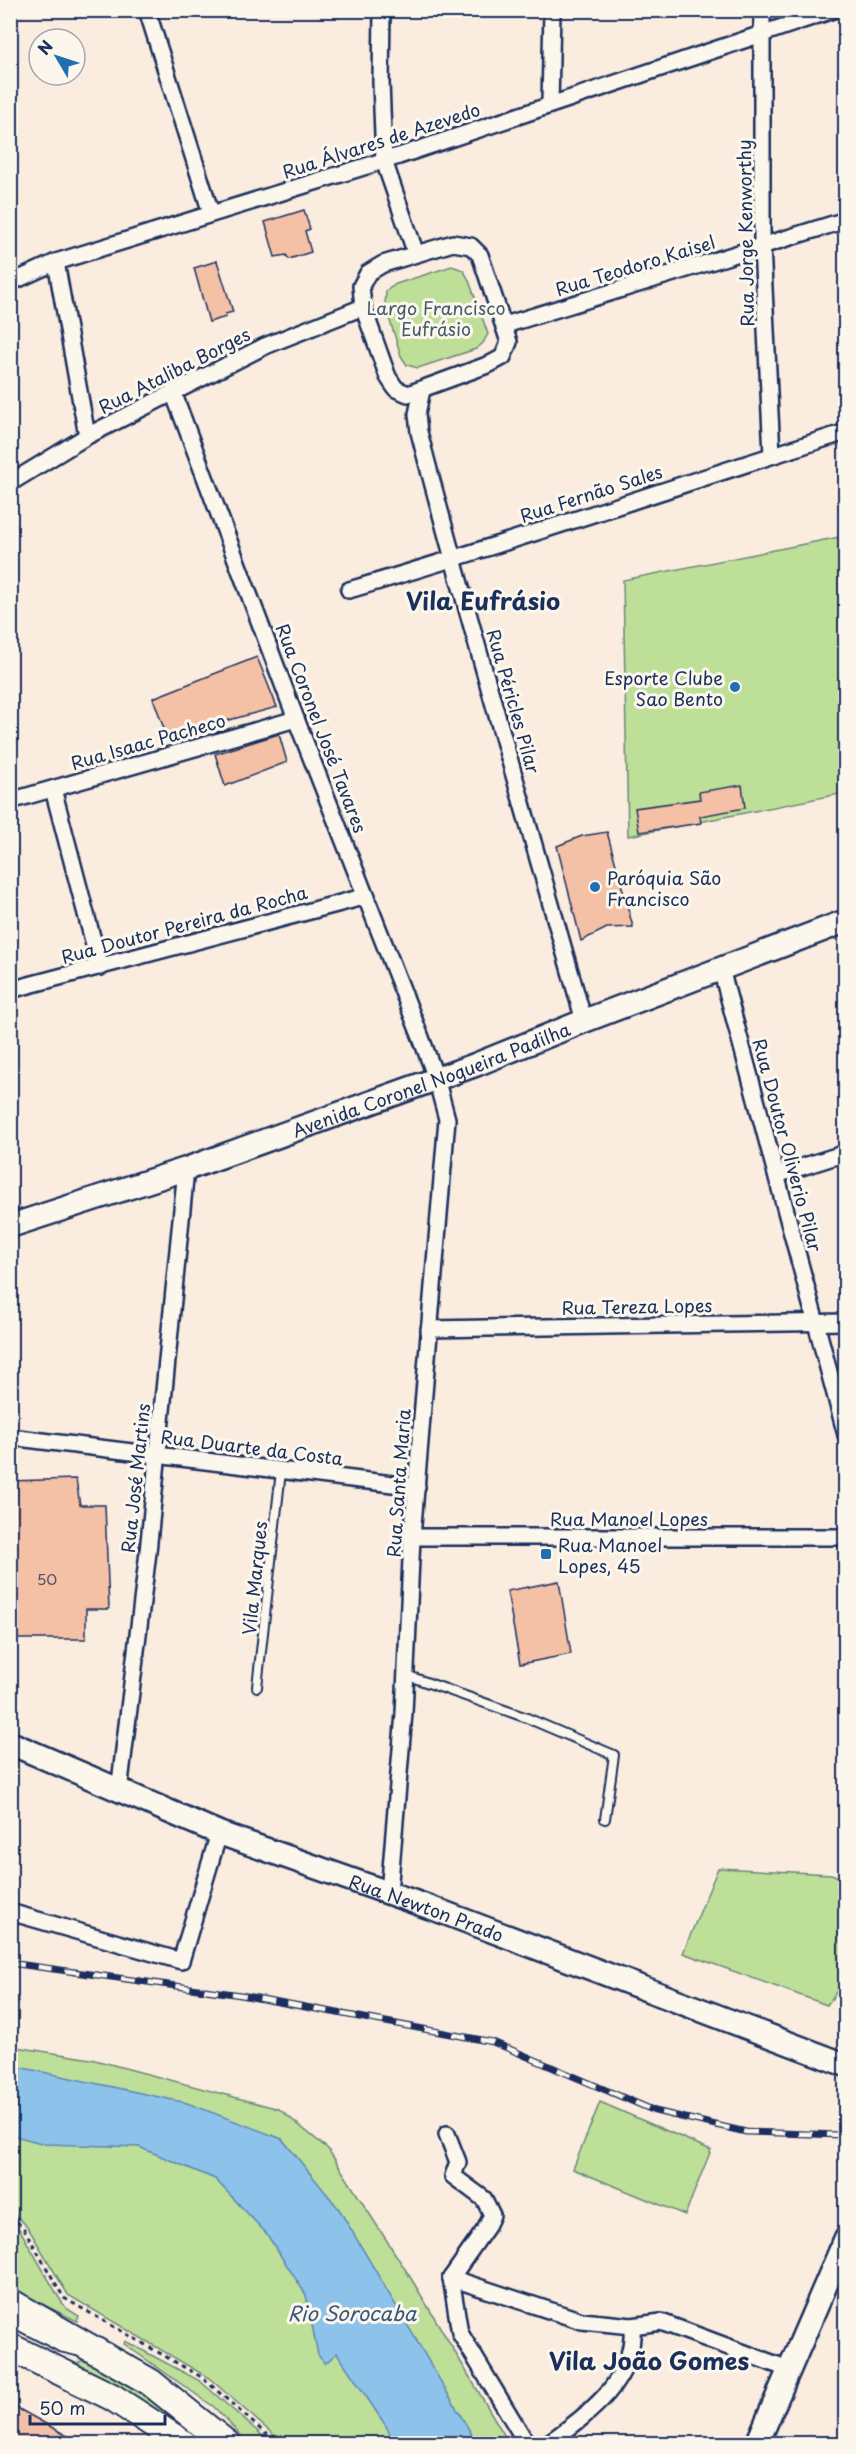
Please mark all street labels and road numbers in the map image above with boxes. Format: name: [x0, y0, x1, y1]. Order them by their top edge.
street label: Rua Álvares de Azevedo: [279, 95, 483, 185]
street label: Rua Jorge Kenworthy: [730, 139, 760, 327]
street label: Rua Teodoro Kaisel: [552, 228, 718, 302]
street label: Rua Ataliba Borges: [93, 320, 255, 420]
street label: Rua Fernão Sales: [516, 457, 666, 529]
street label: Rua Coronel José Tavares: [270, 619, 374, 837]
street label: Rua Péricles Pilar: [480, 626, 548, 777]
street label: Rua Isaac Pacheco: [68, 706, 228, 776]
street label: Rua Doutor Pereira da Rocha: [58, 878, 311, 970]
street label: Avenida Coronel Nogueira Padilha: [288, 1014, 575, 1143]
street label: Rua Doutor Oliverio Pilar: [747, 1035, 830, 1255]
street label: Rua Tereza Lopes: [561, 1291, 713, 1321]
street label: Rua José Martins: [114, 1402, 156, 1554]
street label: Rua Santa Maria: [379, 1407, 417, 1558]
street label: Rua Duarte da Costa: [159, 1422, 345, 1472]
street label: Rua Manoel Lopes: [550, 1505, 708, 1532]
street label: Vila Marques: [235, 1520, 273, 1636]
street label: Rua Newton Prado: [346, 1867, 508, 1948]

